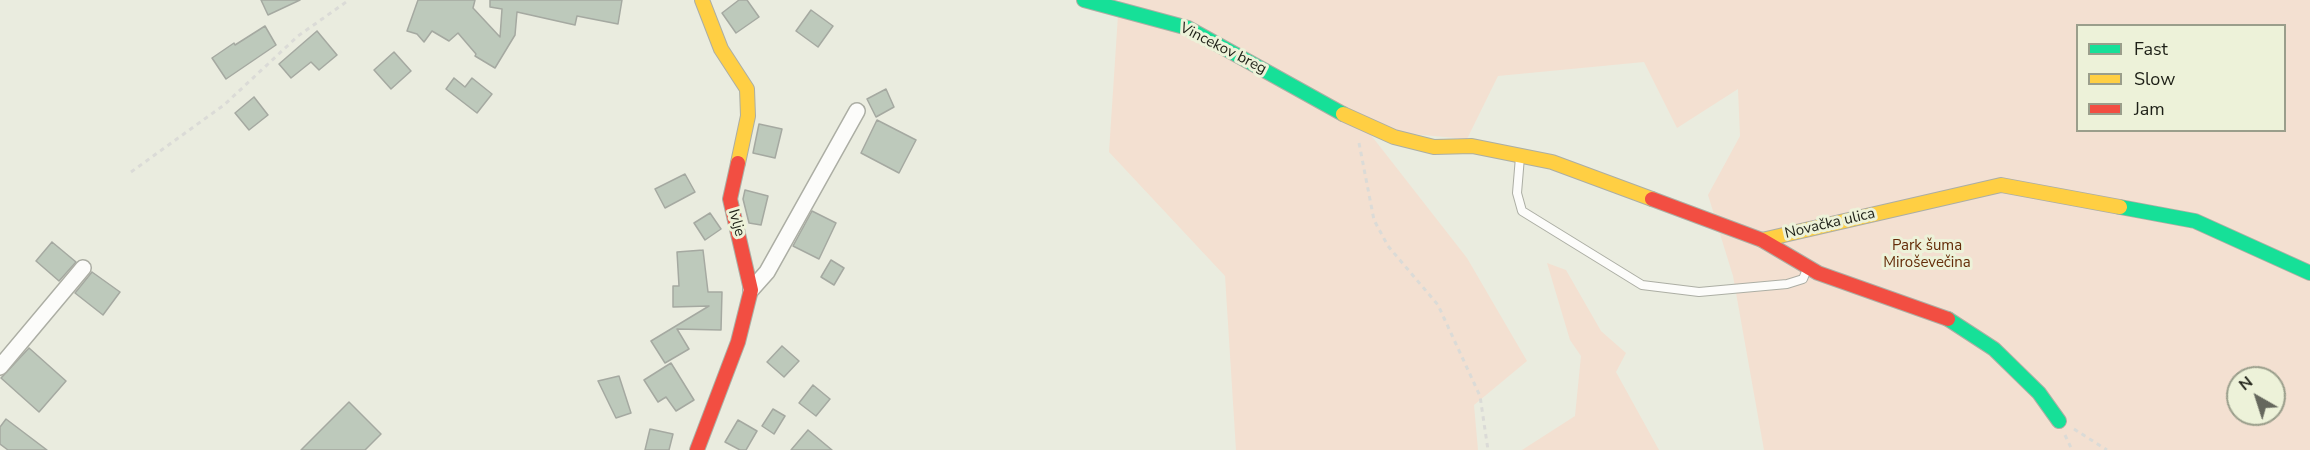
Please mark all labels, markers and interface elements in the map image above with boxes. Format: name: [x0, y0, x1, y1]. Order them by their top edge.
street label: Vincekov breg: [1177, 19, 1269, 79]
legend: [2076, 24, 2286, 132]
text: Fast: [2134, 37, 2168, 61]
text: Slow: [2134, 67, 2175, 91]
text: Jam: [2134, 97, 2165, 121]
street label: Novačka ulica: [1783, 205, 1877, 243]
street label: Ivlje: [724, 207, 748, 239]
park label: Park šuma Miroševečina: [1883, 237, 1971, 272]
north arrow: [2226, 366, 2286, 426]
text: N: [2234, 371, 2258, 396]

